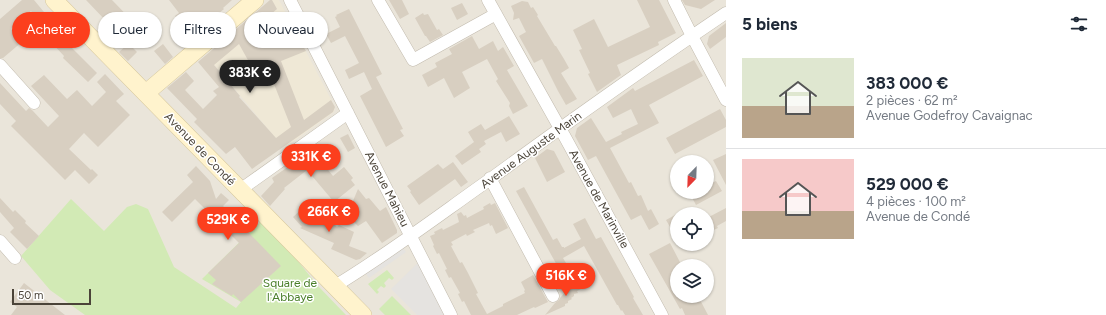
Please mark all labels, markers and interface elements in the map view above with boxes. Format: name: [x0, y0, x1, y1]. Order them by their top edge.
chip: Acheter: [12, 12, 90, 48]
chip: Louer: [98, 12, 162, 48]
chip: Filtres: [170, 12, 236, 48]
chip: Nouveau: [244, 12, 328, 48]
icon: filters: [1068, 13, 1090, 35]
text: 5 biens: [742, 14, 798, 34]
pin: 383K €: [217, 60, 283, 94]
text: 383K €: [228, 65, 272, 80]
text: 383 000 €: [866, 73, 948, 93]
icon: home: [774, 74, 822, 122]
text: 2 pièces · 62 m²: [866, 93, 958, 108]
street label: Avenue Auguste Marin: [478, 108, 585, 191]
text: Avenue Godefroy Cavaignac: [866, 108, 1033, 123]
street label: Avenue de Condé: [162, 110, 239, 189]
pin: 331K €: [278, 144, 344, 178]
street label: Avenue de Marinville: [566, 147, 632, 251]
text: 331K €: [291, 149, 331, 164]
street label: Avenue Mahieu: [362, 149, 412, 229]
north arrow: [670, 155, 714, 199]
map controls: [670, 155, 714, 303]
text: 529 000 €: [866, 174, 949, 194]
icon: home: [774, 175, 822, 223]
text: 4 pièces · 100 m²: [866, 194, 966, 209]
pin: 266K €: [296, 199, 362, 233]
text: 266K €: [307, 204, 351, 219]
pin: 529K €: [195, 207, 261, 241]
button: locate: [670, 207, 714, 251]
text: Avenue de Condé: [866, 209, 970, 224]
text: 529K €: [206, 212, 250, 227]
button: layers: [670, 259, 714, 303]
pin: 516K €: [533, 263, 599, 297]
text: 516K €: [545, 268, 587, 283]
park label: Square de l'Abbaye: [263, 276, 318, 304]
scale bar: [12, 287, 91, 306]
text: 50 m: [18, 289, 43, 302]

